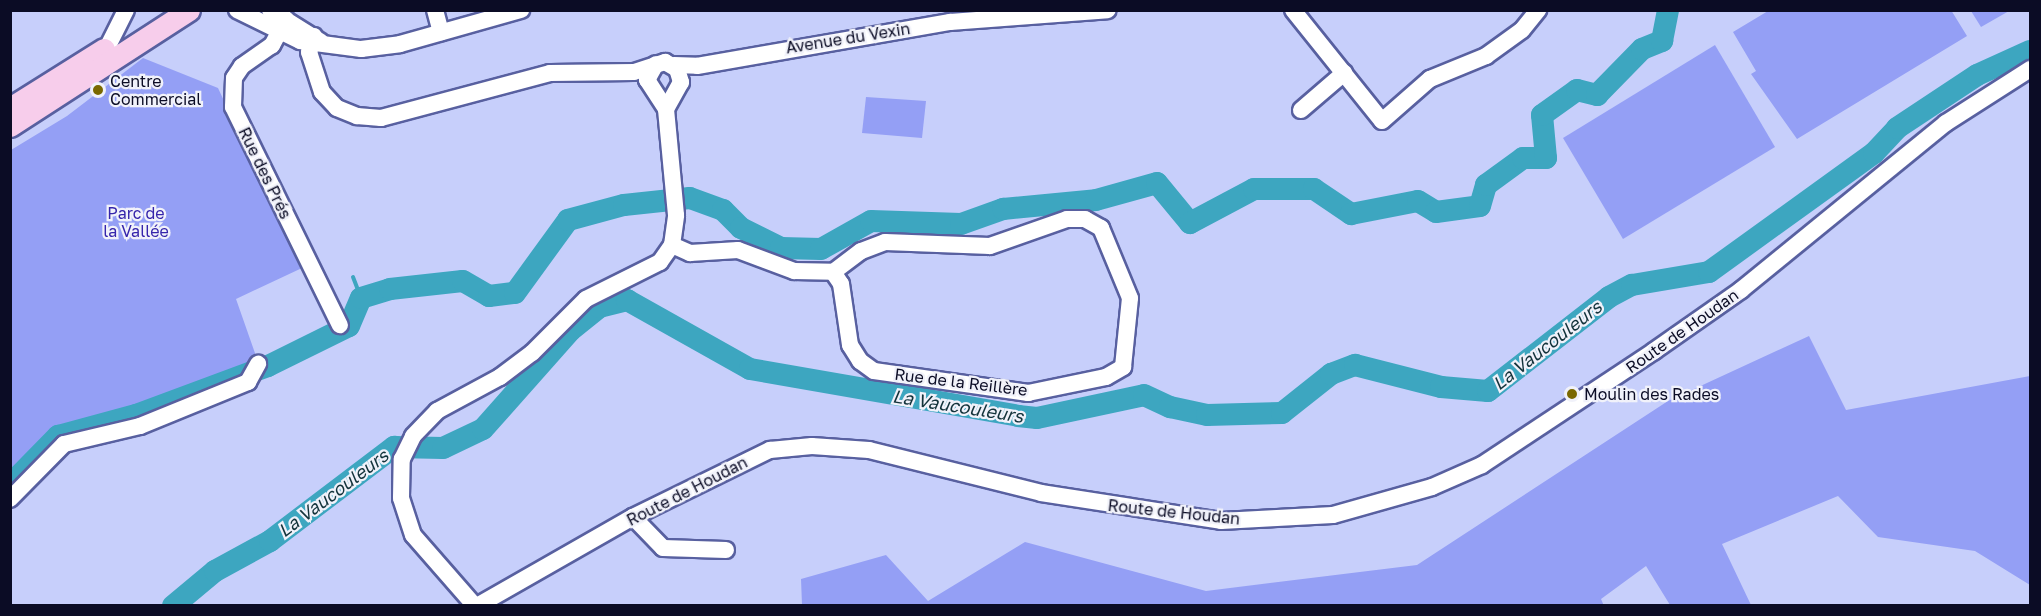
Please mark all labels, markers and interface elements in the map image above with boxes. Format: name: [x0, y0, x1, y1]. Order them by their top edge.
street label: Avenue du Vexin: [784, 19, 912, 57]
place label: Centre Commercial: [110, 71, 201, 109]
marker: Centre Commercial: [91, 83, 105, 97]
street label: Rue des Prés: [235, 124, 295, 222]
park label: Parc de la Vallée: [103, 203, 169, 241]
street label: Route de Houdan: [1622, 285, 1742, 377]
water label: La Vaucouleurs: [1488, 296, 1606, 394]
street label: Rue de la Reillère: [893, 364, 1029, 400]
place label: Moulin des Rades: [1584, 384, 1719, 404]
water label: La Vaucouleurs: [891, 385, 1025, 427]
marker: Moulin des Rades: [1565, 387, 1579, 401]
water label: La Vaucouleurs: [274, 445, 392, 541]
street label: Route de Houdan: [623, 452, 751, 530]
street label: Route de Houdan: [1107, 496, 1241, 528]

